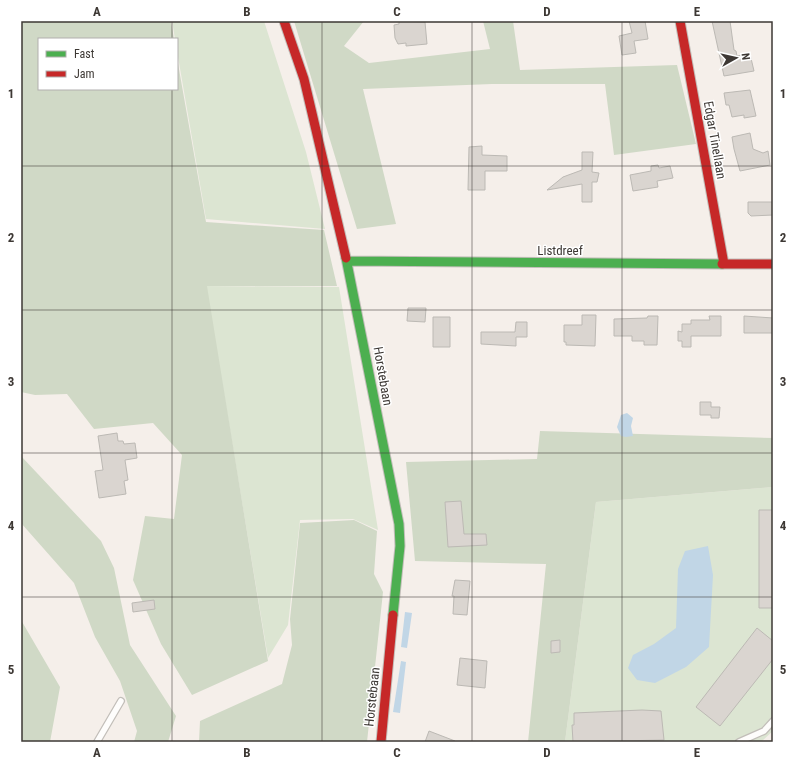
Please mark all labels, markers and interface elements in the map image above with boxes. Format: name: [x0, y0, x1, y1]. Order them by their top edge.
text: A: [93, 4, 101, 19]
text: B: [243, 4, 251, 19]
text: C: [393, 4, 401, 19]
text: D: [543, 4, 551, 19]
text: E: [694, 4, 701, 19]
legend: [38, 38, 178, 90]
north arrow: [716, 38, 756, 78]
text: Fast: [74, 47, 95, 61]
text: N: [739, 52, 752, 61]
text: Jam: [74, 67, 95, 81]
text: 1: [8, 86, 14, 101]
text: 1: [780, 86, 786, 101]
street label: Edgar Tinellaan: [701, 100, 729, 180]
text: 2: [8, 230, 15, 245]
text: 2: [780, 230, 787, 245]
street label: Listdreef: [537, 243, 583, 258]
street label: Horstebaan: [370, 345, 396, 407]
text: 3: [8, 374, 14, 389]
text: 3: [780, 374, 786, 389]
text: 4: [8, 518, 15, 533]
text: 4: [780, 518, 787, 533]
text: 5: [8, 662, 15, 677]
text: 5: [780, 662, 787, 677]
street label: Horstebaan: [361, 667, 383, 727]
text: A: [93, 745, 101, 760]
text: B: [243, 745, 251, 760]
text: C: [393, 745, 401, 760]
text: D: [543, 745, 551, 760]
text: E: [694, 745, 701, 760]

